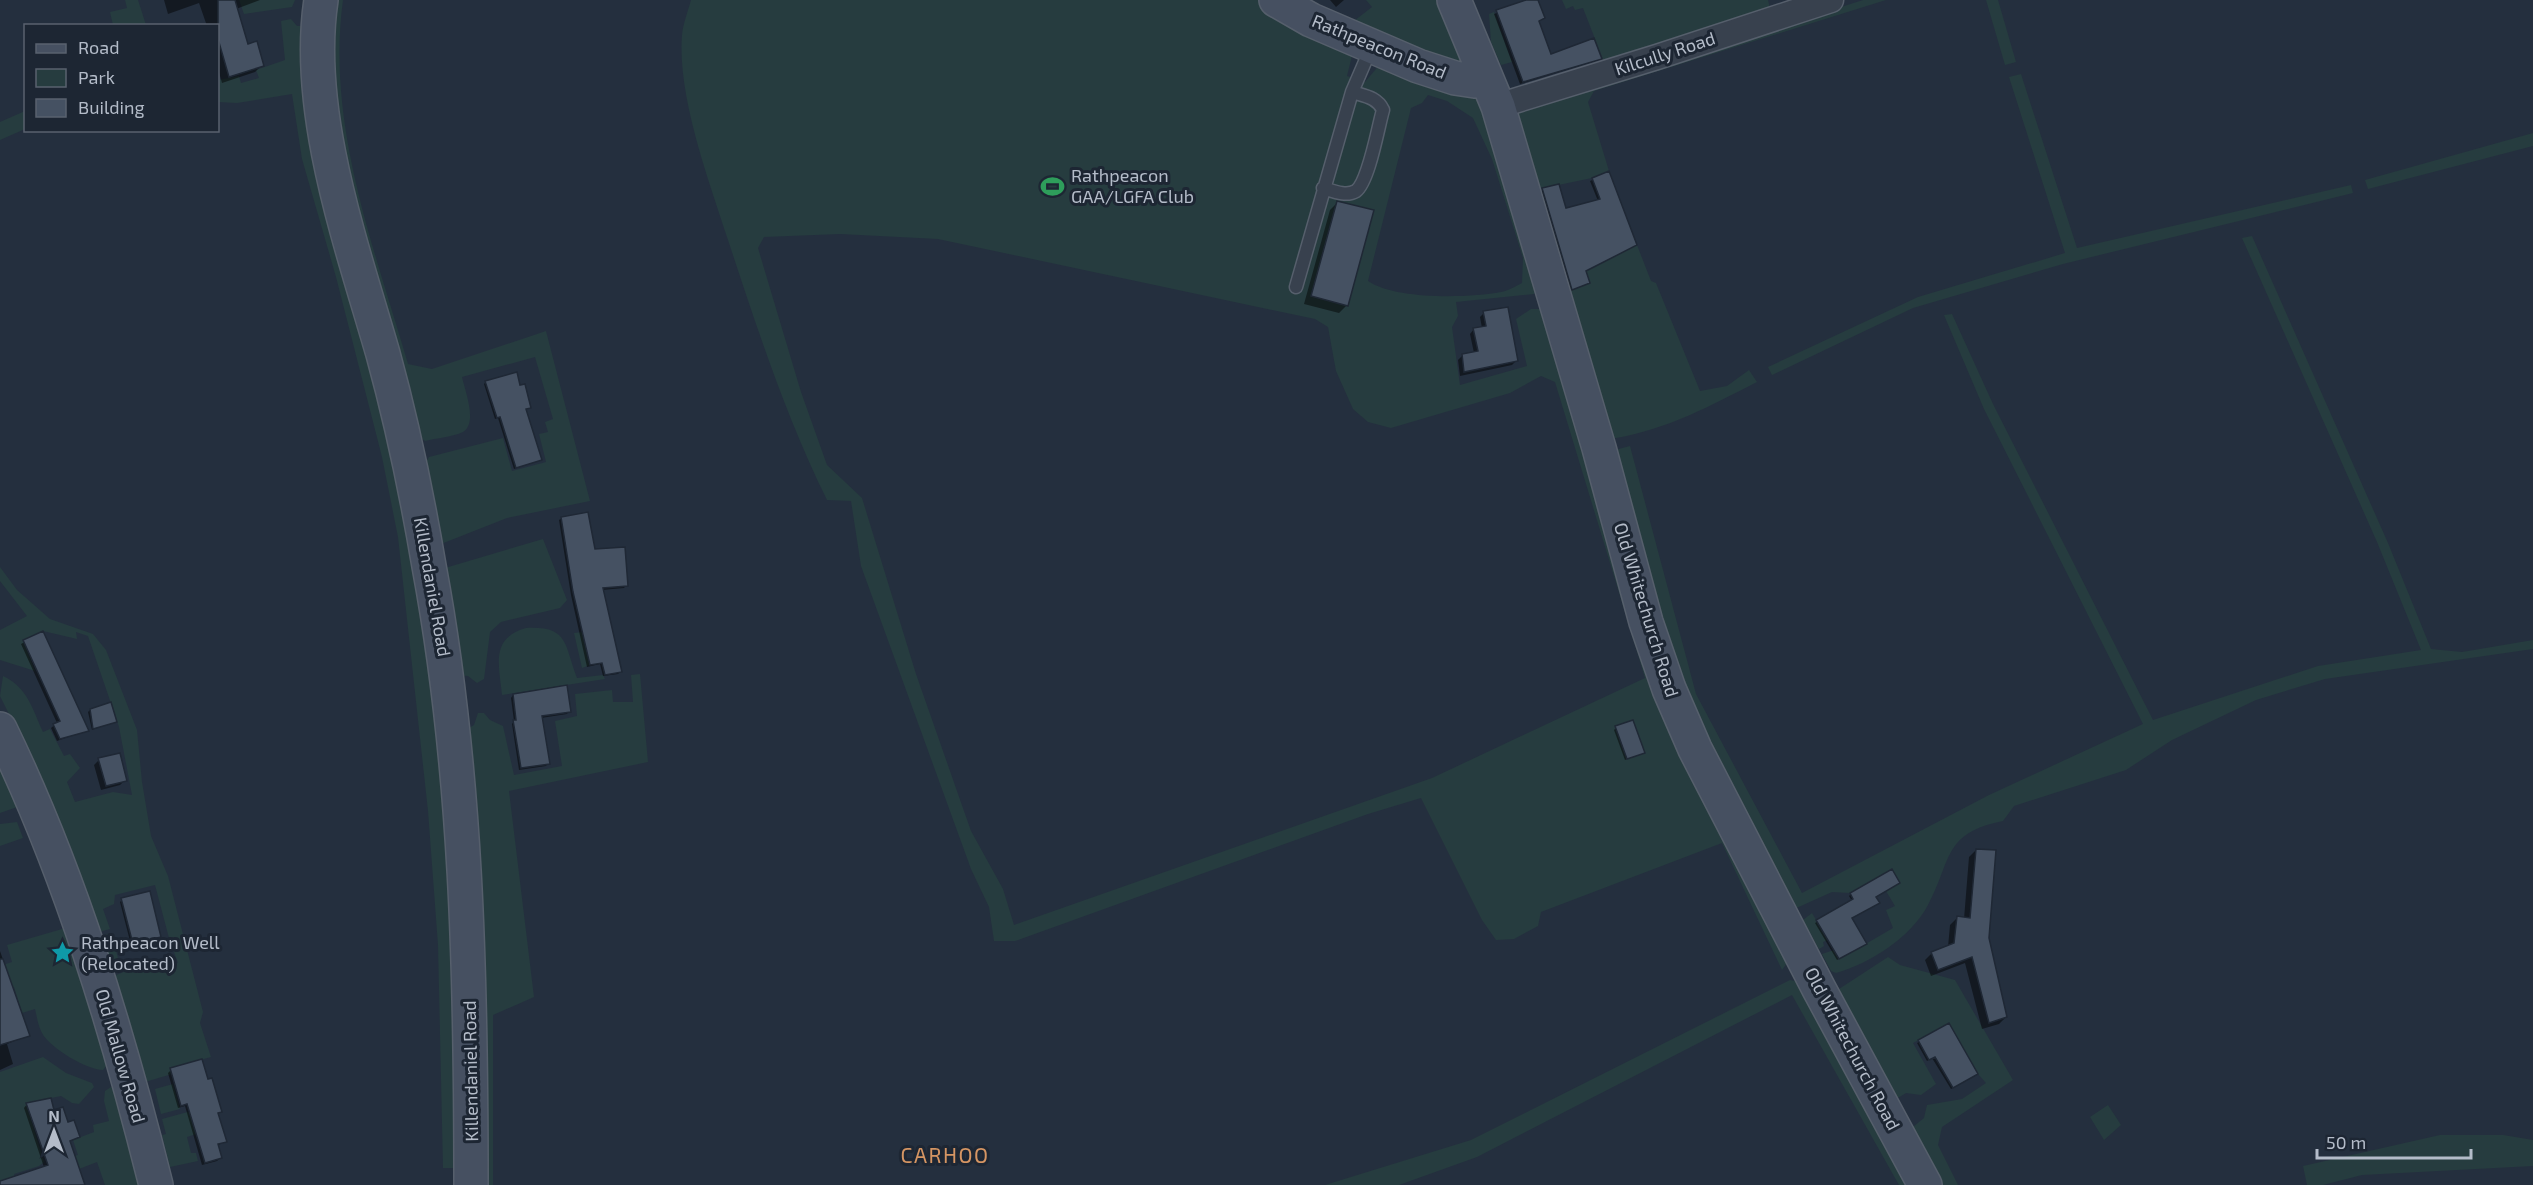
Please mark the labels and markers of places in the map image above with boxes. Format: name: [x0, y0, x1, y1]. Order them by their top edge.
place label: Rathpeacon GAA/LGFA Club: [1071, 164, 1194, 207]
sports icon: Rathpeacon GAA/LGFA Club: [1040, 173, 1066, 199]
place label: Rathpeacon Well (Relocated): [81, 931, 220, 974]
place icon: Rathpeacon Well (Relocated): [50, 940, 76, 966]

